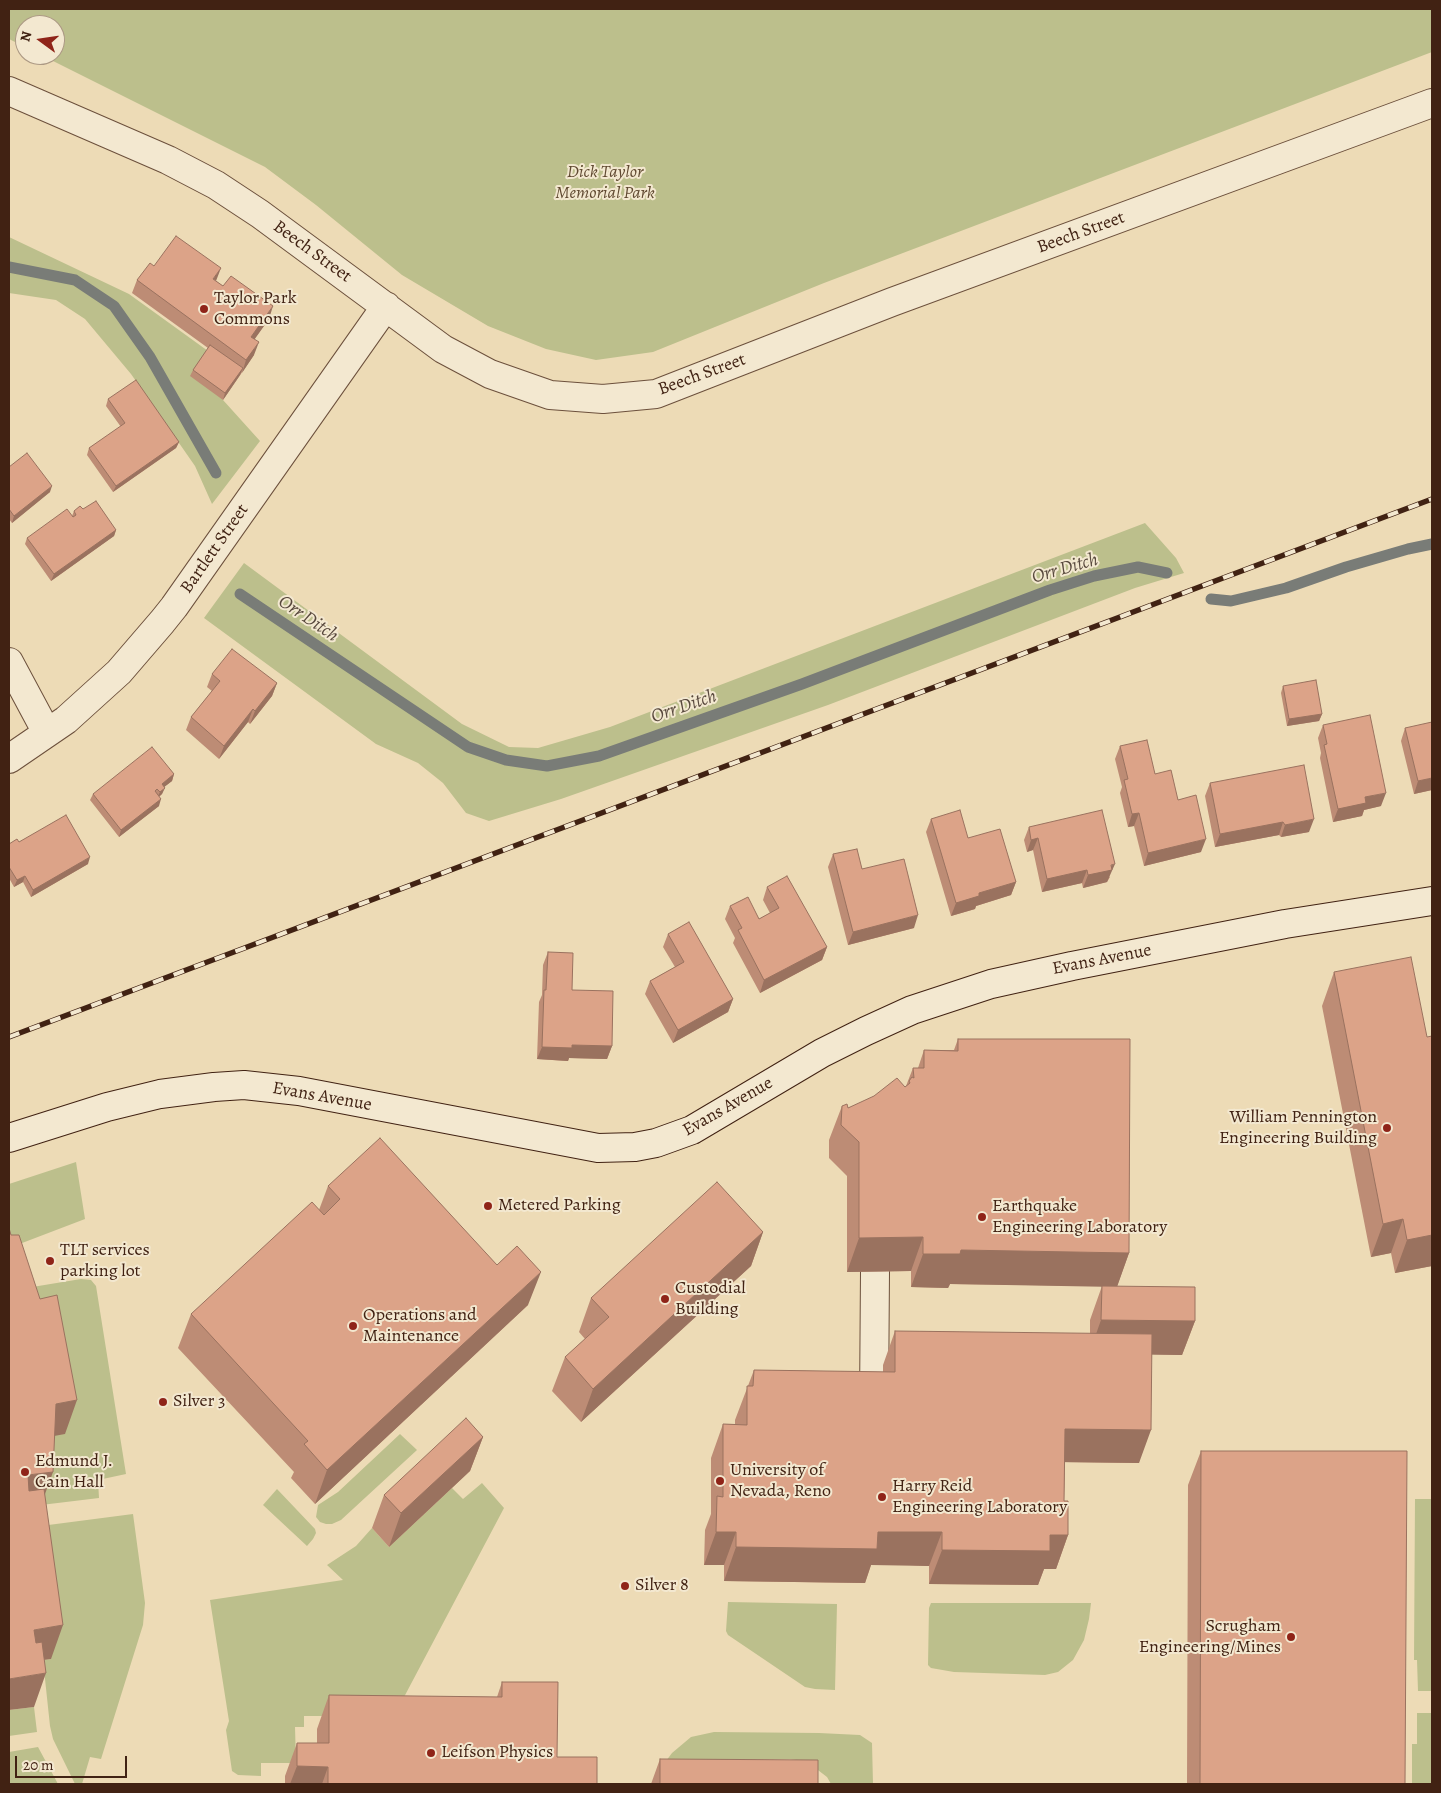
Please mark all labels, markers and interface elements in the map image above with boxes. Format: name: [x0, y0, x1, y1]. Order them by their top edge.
north arrow: [15, 15, 65, 65]
text: N: [15, 29, 36, 44]
park label: Dick Taylor Memorial Park: [555, 162, 655, 204]
street label: Beech Street: [1034, 207, 1128, 259]
street label: Beech Street: [269, 216, 355, 288]
place label: Taylor Park Commons: [214, 288, 297, 330]
marker: Taylor Park Commons: [198, 303, 210, 315]
street label: Beech Street: [655, 349, 749, 401]
street label: Bartlett Street: [176, 500, 254, 598]
water label: Orr Ditch: [1029, 549, 1101, 589]
water label: Orr Ditch: [273, 591, 343, 647]
water label: Orr Ditch: [648, 685, 720, 729]
street label: Evans Avenue: [1051, 940, 1153, 980]
street label: Evans Avenue: [679, 1073, 777, 1141]
street label: Evans Avenue: [271, 1078, 373, 1116]
place label: William Pennington Engineering Building: [1219, 1107, 1377, 1150]
marker: William Pennington Engineering Building: [1381, 1122, 1393, 1134]
place label: Metered Parking: [498, 1195, 621, 1217]
place label: Earthquake Engineering Laboratory: [992, 1196, 1167, 1238]
marker: Metered Parking: [482, 1200, 494, 1212]
marker: Earthquake Engineering Laboratory: [976, 1211, 988, 1223]
place label: TLT services parking lot: [60, 1240, 150, 1282]
marker: TLT services parking lot: [44, 1255, 56, 1267]
place label: Custodial Building: [675, 1278, 746, 1320]
marker: Custodial Building: [659, 1293, 671, 1305]
place label: Operations and Maintenance: [363, 1305, 477, 1348]
marker: Operations and Maintenance: [347, 1320, 359, 1332]
place label: Silver 3: [173, 1391, 226, 1413]
marker: Silver 3: [157, 1396, 169, 1408]
place label: Edmund J. Cain Hall: [35, 1451, 113, 1494]
place label: University of Nevada, Reno: [730, 1460, 831, 1502]
marker: Edmund J. Cain Hall: [19, 1466, 31, 1478]
marker: University of Nevada, Reno: [714, 1475, 726, 1487]
place label: Harry Reid Engineering Laboratory: [892, 1476, 1067, 1518]
marker: Harry Reid Engineering Laboratory: [876, 1491, 888, 1503]
place label: Silver 8: [635, 1575, 689, 1597]
marker: Silver 8: [619, 1580, 631, 1592]
place label: Scrugham Engineering/Mines: [1139, 1616, 1281, 1658]
marker: Scrugham Engineering/Mines: [1285, 1631, 1297, 1643]
place label: Leifson Physics: [441, 1742, 553, 1764]
scale bar: [18, 1746, 130, 1778]
marker: Leifson Physics: [425, 1747, 437, 1759]
text: 20 m: [23, 1755, 54, 1775]

